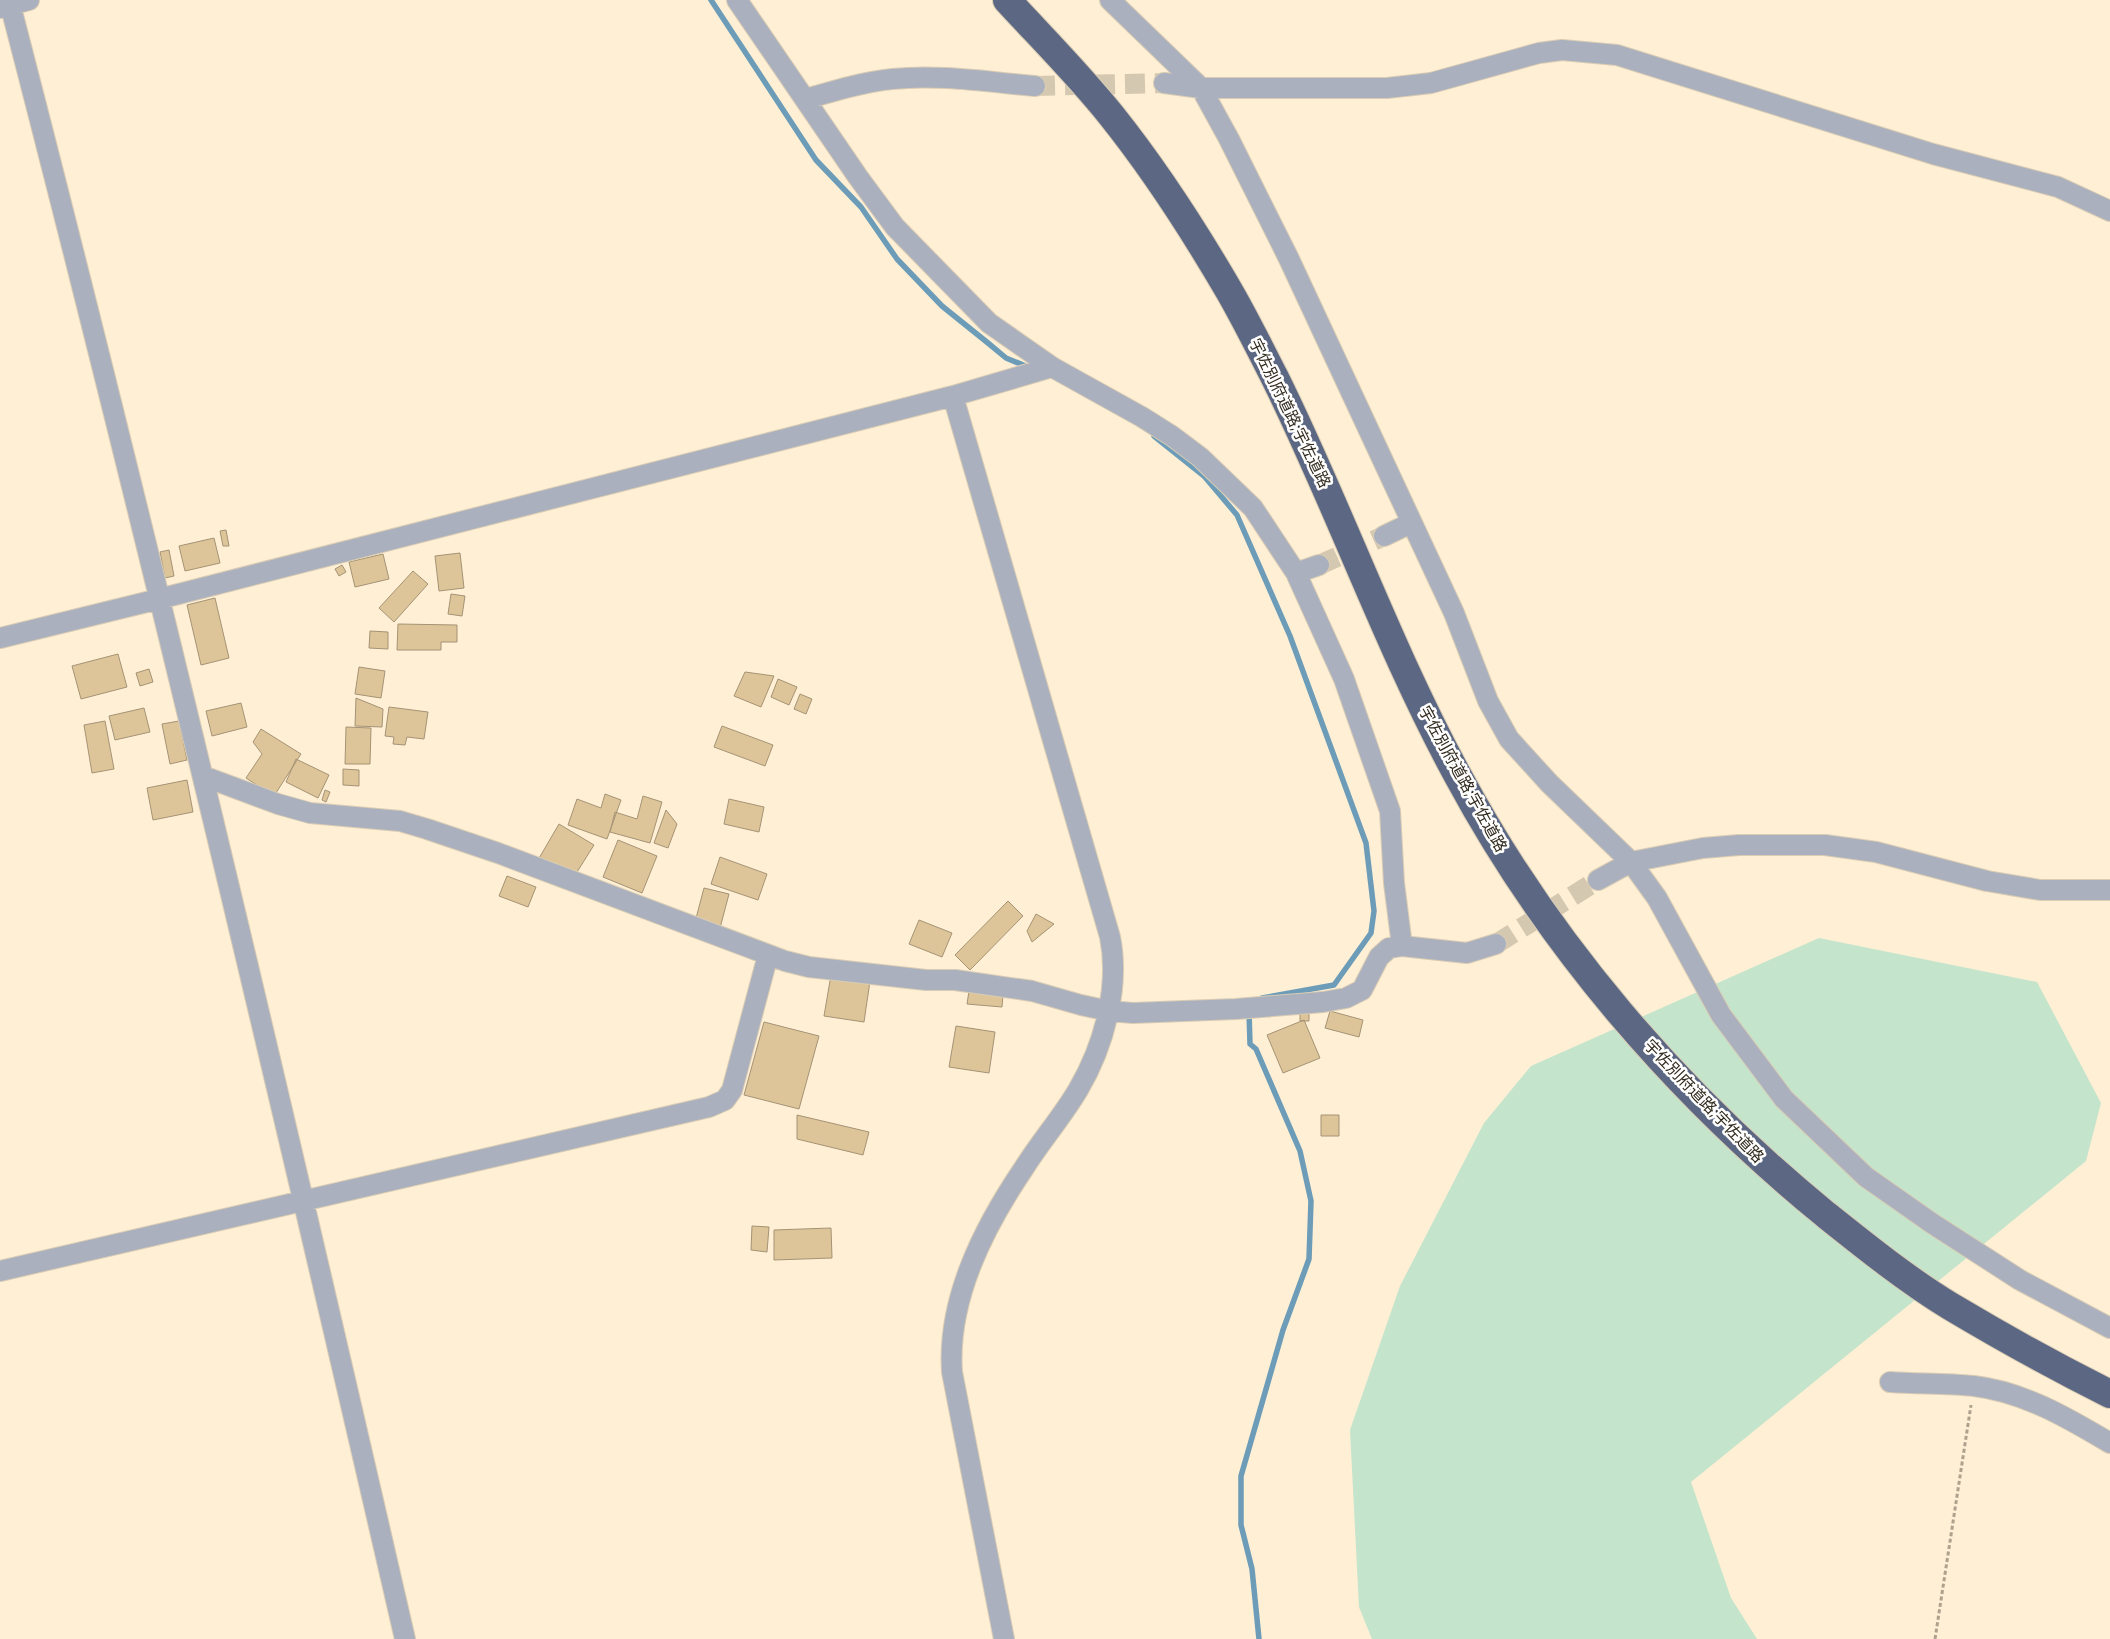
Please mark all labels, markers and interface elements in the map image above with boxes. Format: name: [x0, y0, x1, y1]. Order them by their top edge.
street label: 宇佐別府道路;宇佐道路: [1245, 335, 1335, 491]
street label: 宇佐別府道路;宇佐道路: [1414, 702, 1512, 856]
street label: 宇佐別府道路;宇佐道路: [1640, 1035, 1768, 1167]

